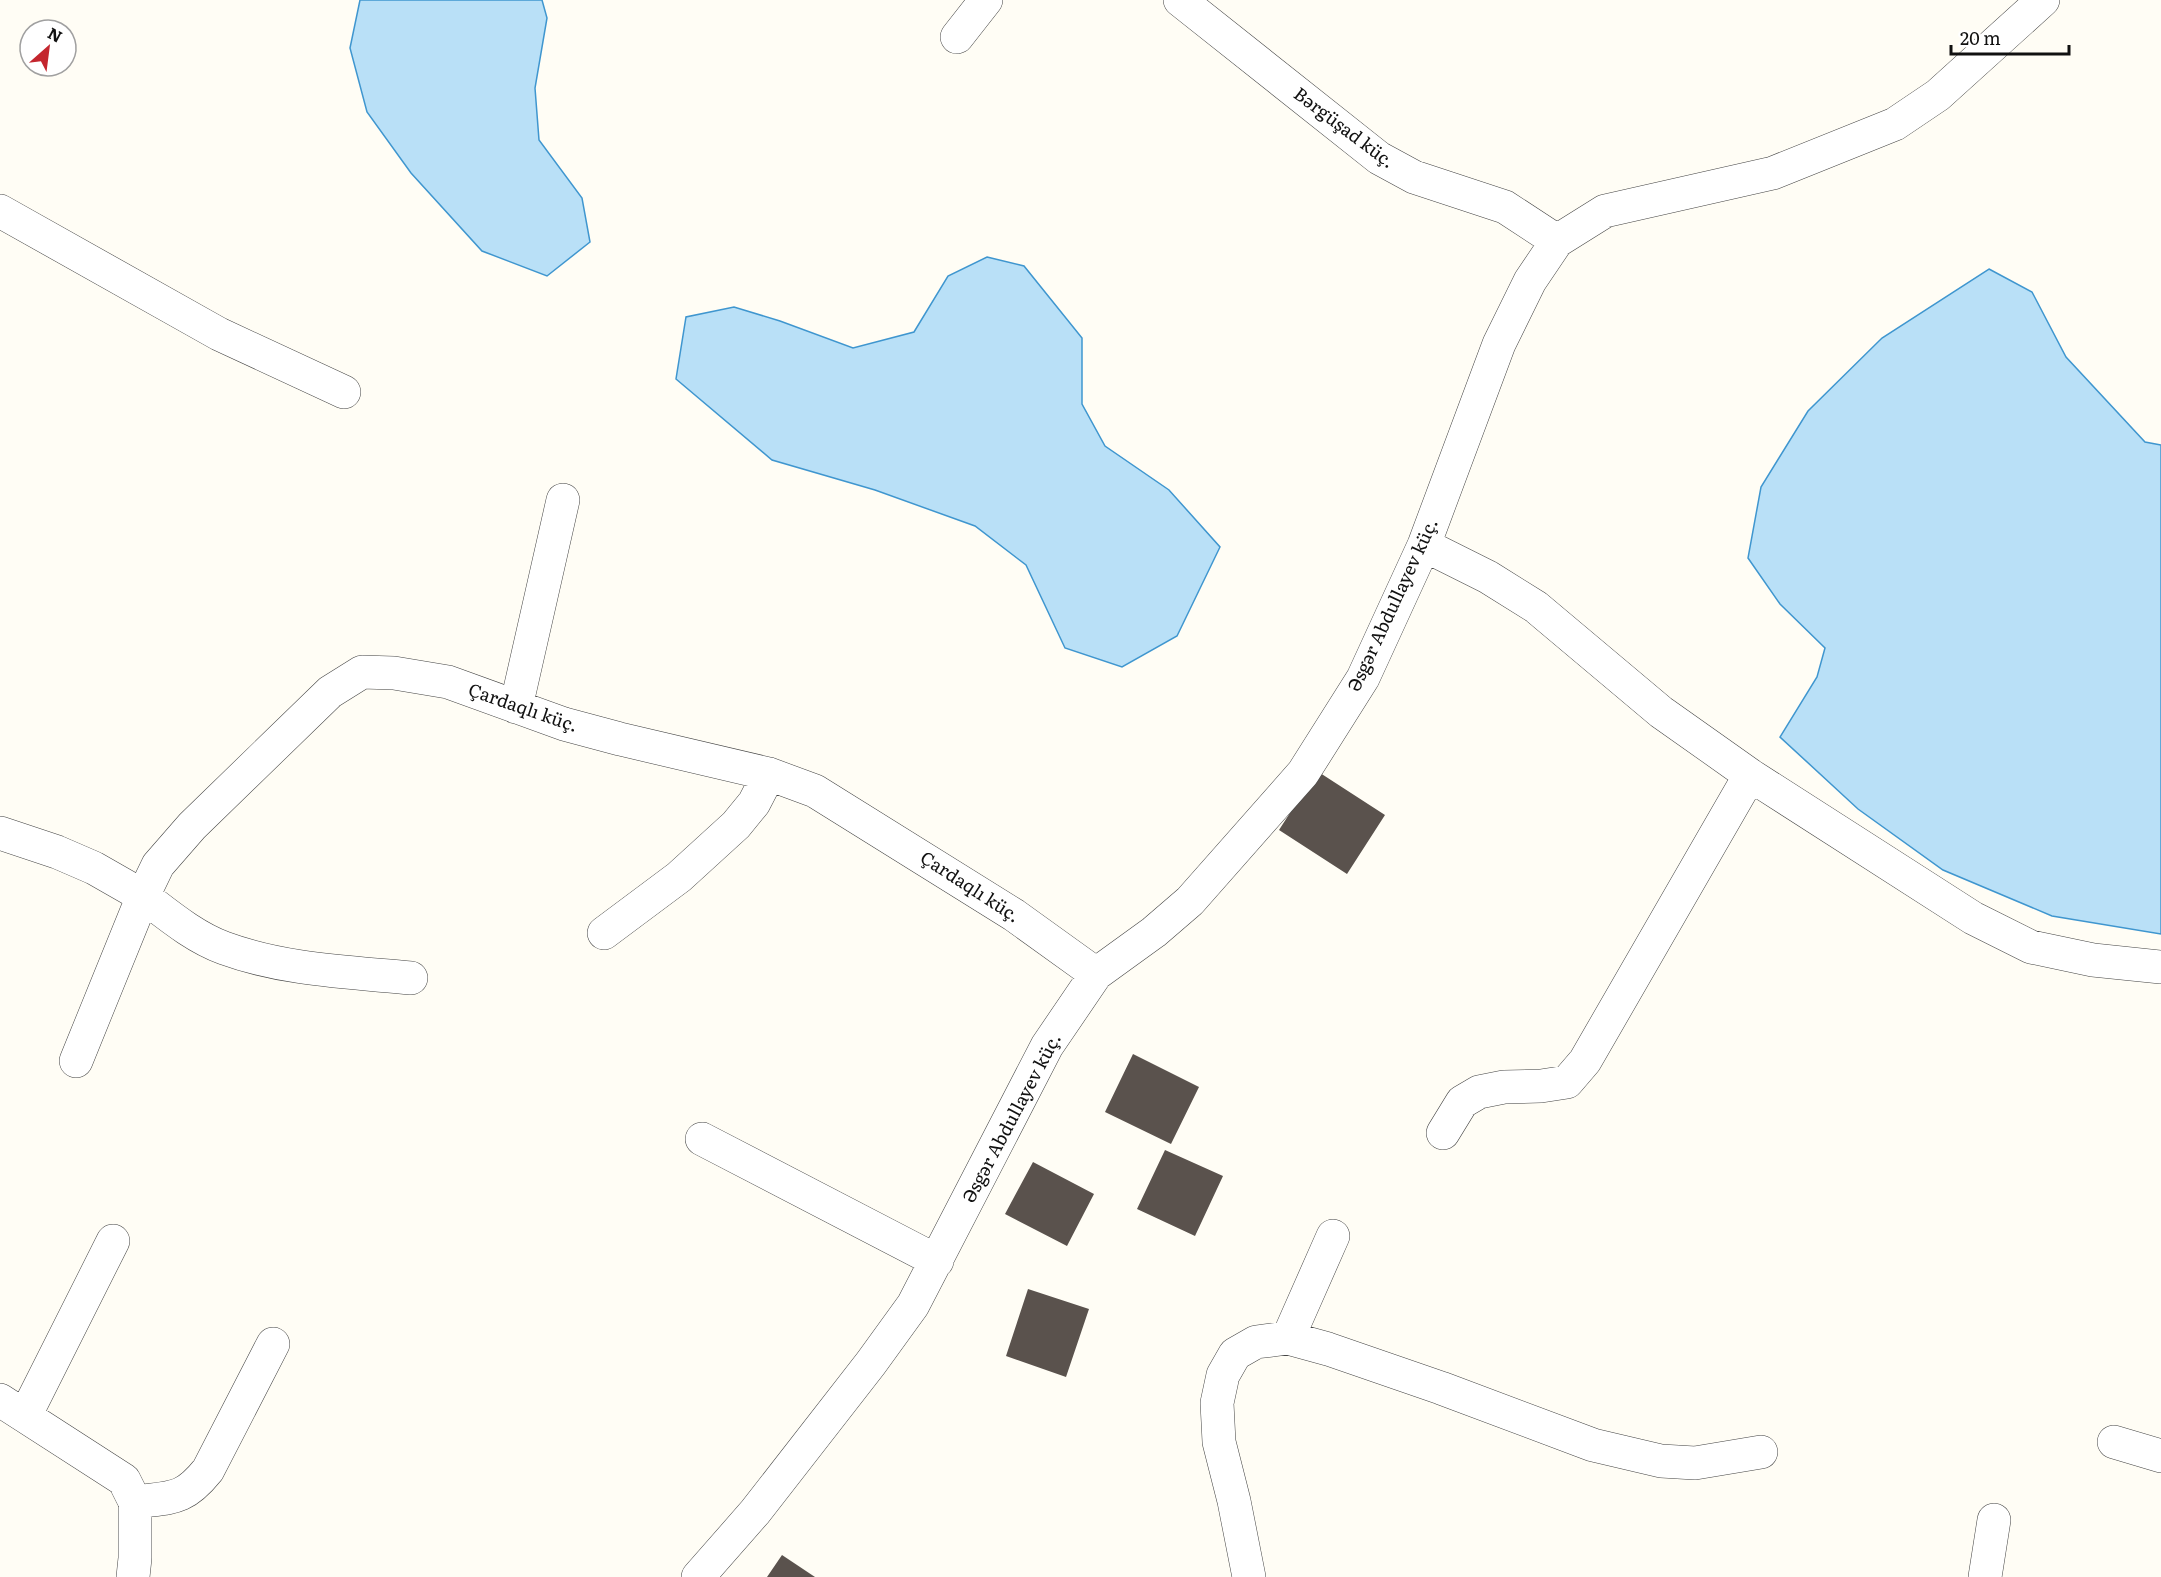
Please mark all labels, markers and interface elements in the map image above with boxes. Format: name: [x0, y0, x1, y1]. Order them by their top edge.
north arrow: [18, 18, 78, 78]
scale bar: [1951, 18, 2070, 56]
text: N: [44, 20, 67, 48]
text: 20 m: [1960, 24, 2001, 51]
street label: Bərgüşad küç.: [1289, 80, 1401, 174]
street label: Əsgər Abdullayev küç.: [1340, 513, 1444, 696]
street label: Çardaqlı küç.: [465, 675, 582, 738]
street label: Çardaqlı küç.: [916, 843, 1026, 928]
street label: Əsgər Abdullayev küç.: [954, 1028, 1067, 1207]

